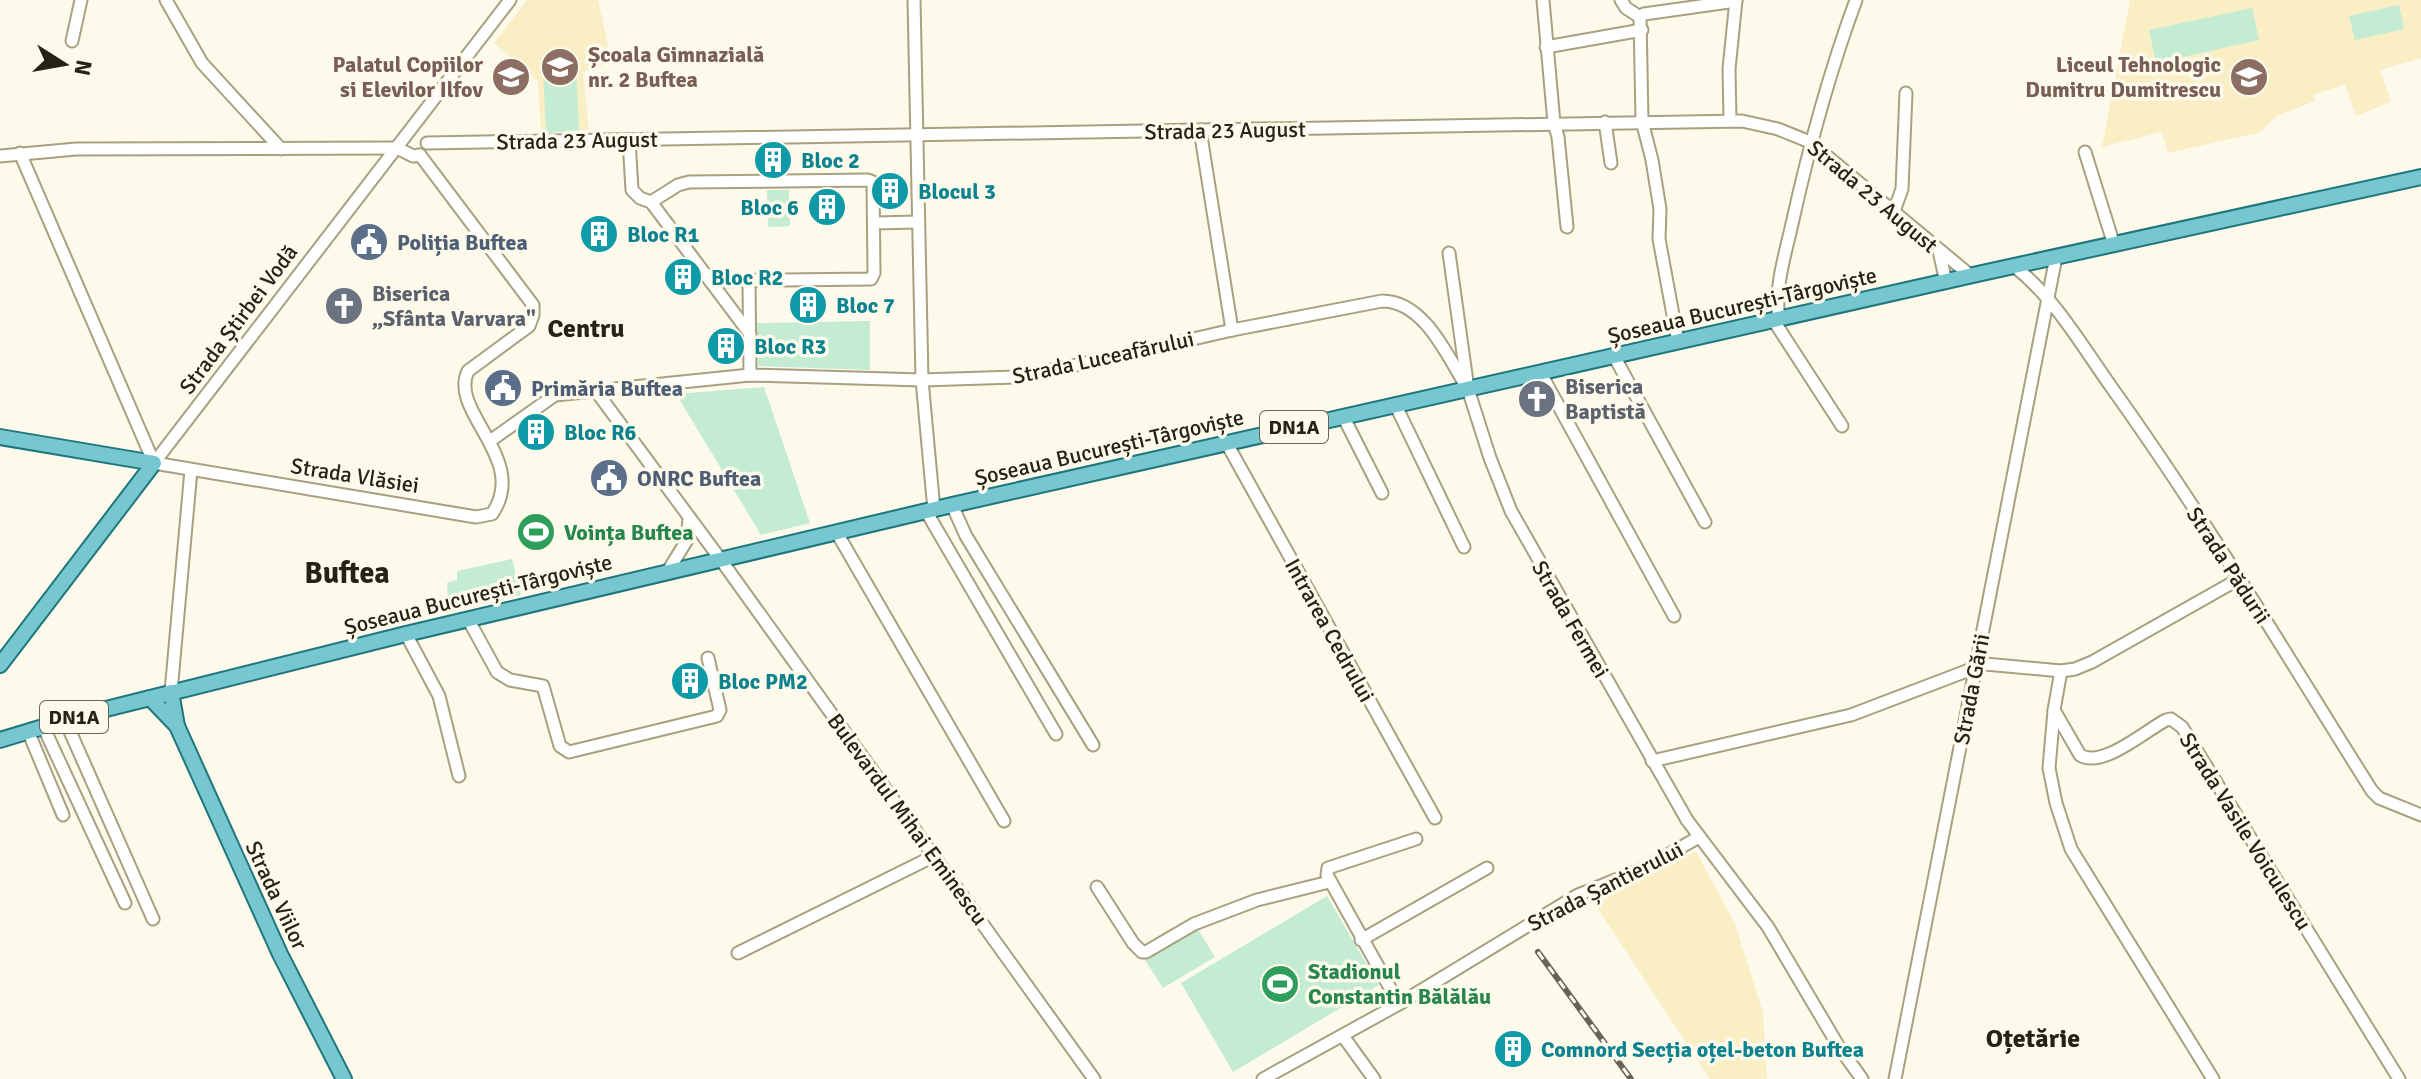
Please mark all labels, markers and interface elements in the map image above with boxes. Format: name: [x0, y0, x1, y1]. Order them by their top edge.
north arrow: [24, 24, 104, 104]
place label: Școala Gimnazială nr. 2 Buftea: [588, 41, 764, 93]
school or university icon: Școala Gimnazială nr. 2 Buftea: [539, 46, 581, 88]
place label: Palatul Copiilor si Elevilor Ilfov: [332, 51, 483, 103]
place label: Liceul Tehnologic Dumitru Dumitrescu: [2025, 51, 2221, 103]
school or university icon: Palatul Copiilor si Elevilor Ilfov: [490, 56, 532, 98]
school or university icon: Liceul Tehnologic Dumitru Dumitrescu: [2228, 56, 2270, 98]
text: N: [68, 58, 98, 78]
street label: Strada 23 August: [1144, 116, 1306, 145]
street label: Strada 23 August: [496, 126, 658, 155]
street label: Strada 23 August: [1802, 134, 1943, 259]
building icon: Bloc 2: [752, 139, 794, 181]
place label: Bloc 2: [801, 147, 860, 174]
building icon: Blocul 3: [869, 170, 911, 212]
place label: Blocul 3: [918, 178, 996, 205]
building icon: Bloc 6: [806, 186, 848, 228]
place label: Bloc 6: [740, 194, 799, 221]
building icon: Bloc R1: [578, 213, 620, 255]
public building icon: Poliția Buftea: [348, 221, 390, 263]
place label: Bloc R1: [627, 221, 699, 248]
place label: Poliția Buftea: [397, 229, 528, 257]
street label: Strada Știrbei Vodă: [173, 239, 303, 399]
building icon: Bloc R2: [662, 256, 704, 298]
street label: Șoseaua București-Târgoviște: [1605, 261, 1879, 350]
place label: Bloc R2: [711, 264, 783, 291]
place label: Biserica „Sfânta Varvara": [372, 280, 536, 332]
building icon: Bloc 7: [787, 284, 829, 326]
church icon: Biserica „Sfânta Varvara": [323, 285, 365, 327]
place label: Bloc 7: [836, 292, 895, 319]
district label: Centru: [547, 313, 625, 345]
building icon: Bloc R3: [705, 325, 747, 367]
street label: Strada Luceafărului: [1010, 325, 1196, 390]
place label: Bloc R3: [754, 333, 826, 360]
public building icon: Primăria Buftea: [482, 367, 524, 409]
place label: Biserica Baptistă: [1565, 373, 1646, 425]
place label: Primăria Buftea: [531, 375, 683, 402]
church icon: Biserica Baptistă: [1516, 378, 1558, 420]
street label: Șoseaua București-Târgoviște: [972, 403, 1246, 492]
building icon: Bloc R6: [515, 411, 557, 453]
road number: DN1A: [1260, 411, 1328, 443]
place label: Bloc R6: [564, 419, 636, 446]
street label: Strada Vlăsiei: [289, 452, 421, 499]
public building icon: ONRC Buftea: [588, 457, 630, 499]
place label: ONRC Buftea: [637, 465, 761, 492]
street label: Strada Pădurii: [2181, 502, 2276, 629]
sports icon: Voința Buftea: [515, 511, 557, 553]
place label: Voința Buftea: [564, 519, 693, 547]
street label: Șoseaua București-Târgoviște: [341, 548, 615, 641]
street label: Intrarea Cedrului: [1279, 554, 1380, 707]
district label: Buftea: [304, 555, 390, 592]
street label: Strada Fermei: [1526, 556, 1615, 683]
street label: Strada Gării: [1948, 631, 1995, 747]
building icon: Bloc PM2: [669, 660, 711, 702]
place label: Bloc PM2: [718, 668, 808, 695]
road number: DN1A: [40, 701, 108, 733]
street label: Bulevardul Mihai Eminescu: [822, 708, 993, 930]
street label: Strada Vasile Voiculescu: [2174, 727, 2317, 935]
street label: Strada Șantierului: [1523, 836, 1688, 937]
street label: Strada Viilor: [240, 837, 313, 954]
place label: Stadionul Constantin Bălălău: [1308, 958, 1491, 1010]
sports icon: Stadionul Constantin Bălălău: [1259, 963, 1301, 1005]
district label: Oțetărie: [1986, 1023, 2080, 1055]
building icon: Comnord Secția oțel-beton Buftea: [1492, 1028, 1534, 1070]
place label: Comnord Secția oțel-beton Buftea: [1541, 1036, 1864, 1064]

